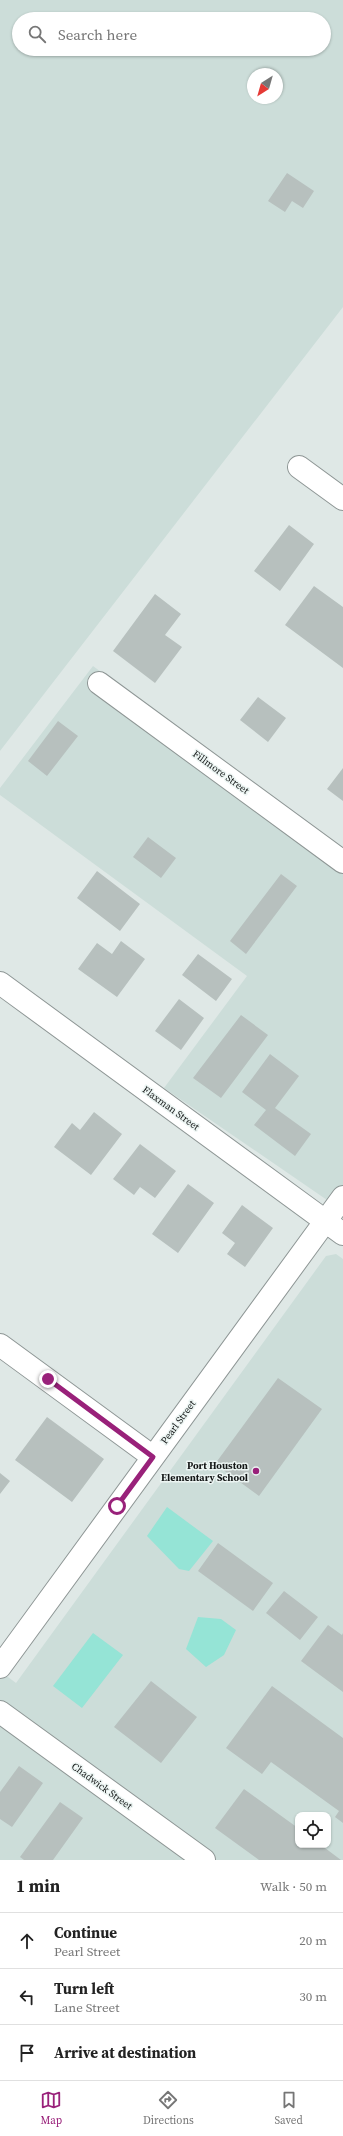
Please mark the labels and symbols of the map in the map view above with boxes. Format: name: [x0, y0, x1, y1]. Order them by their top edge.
north arrow: [247, 68, 283, 104]
street label: Fillmore Street: [190, 747, 252, 797]
street label: Flaxman Street: [140, 1083, 203, 1133]
route end: [39, 1370, 57, 1388]
street label: Pearl Street: [158, 1397, 199, 1446]
place label: Port Houston Elementary School: [161, 1459, 248, 1484]
marker: Port Houston Elementary School: [251, 1466, 261, 1476]
route start: [108, 1497, 126, 1515]
street label: Chadwick Street: [69, 1760, 136, 1813]

